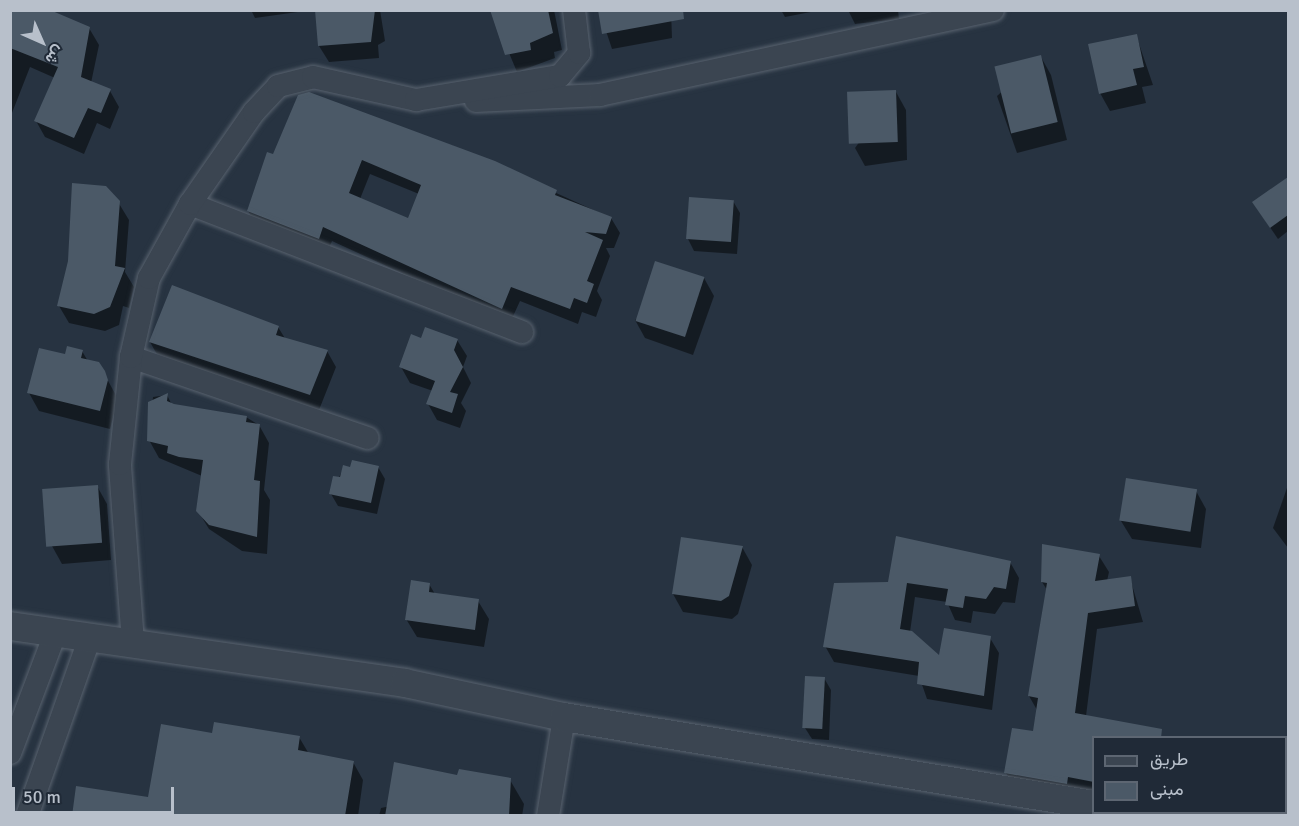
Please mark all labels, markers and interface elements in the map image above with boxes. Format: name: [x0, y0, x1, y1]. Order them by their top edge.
north arrow: [12, 12, 72, 72]
text: ش: [41, 41, 69, 69]
legend: [1092, 736, 1287, 814]
text: طريق: [1150, 748, 1188, 770]
scale bar: [15, 775, 177, 813]
text: مبنى: [1150, 778, 1184, 800]
text: 50 m: [23, 786, 61, 808]

